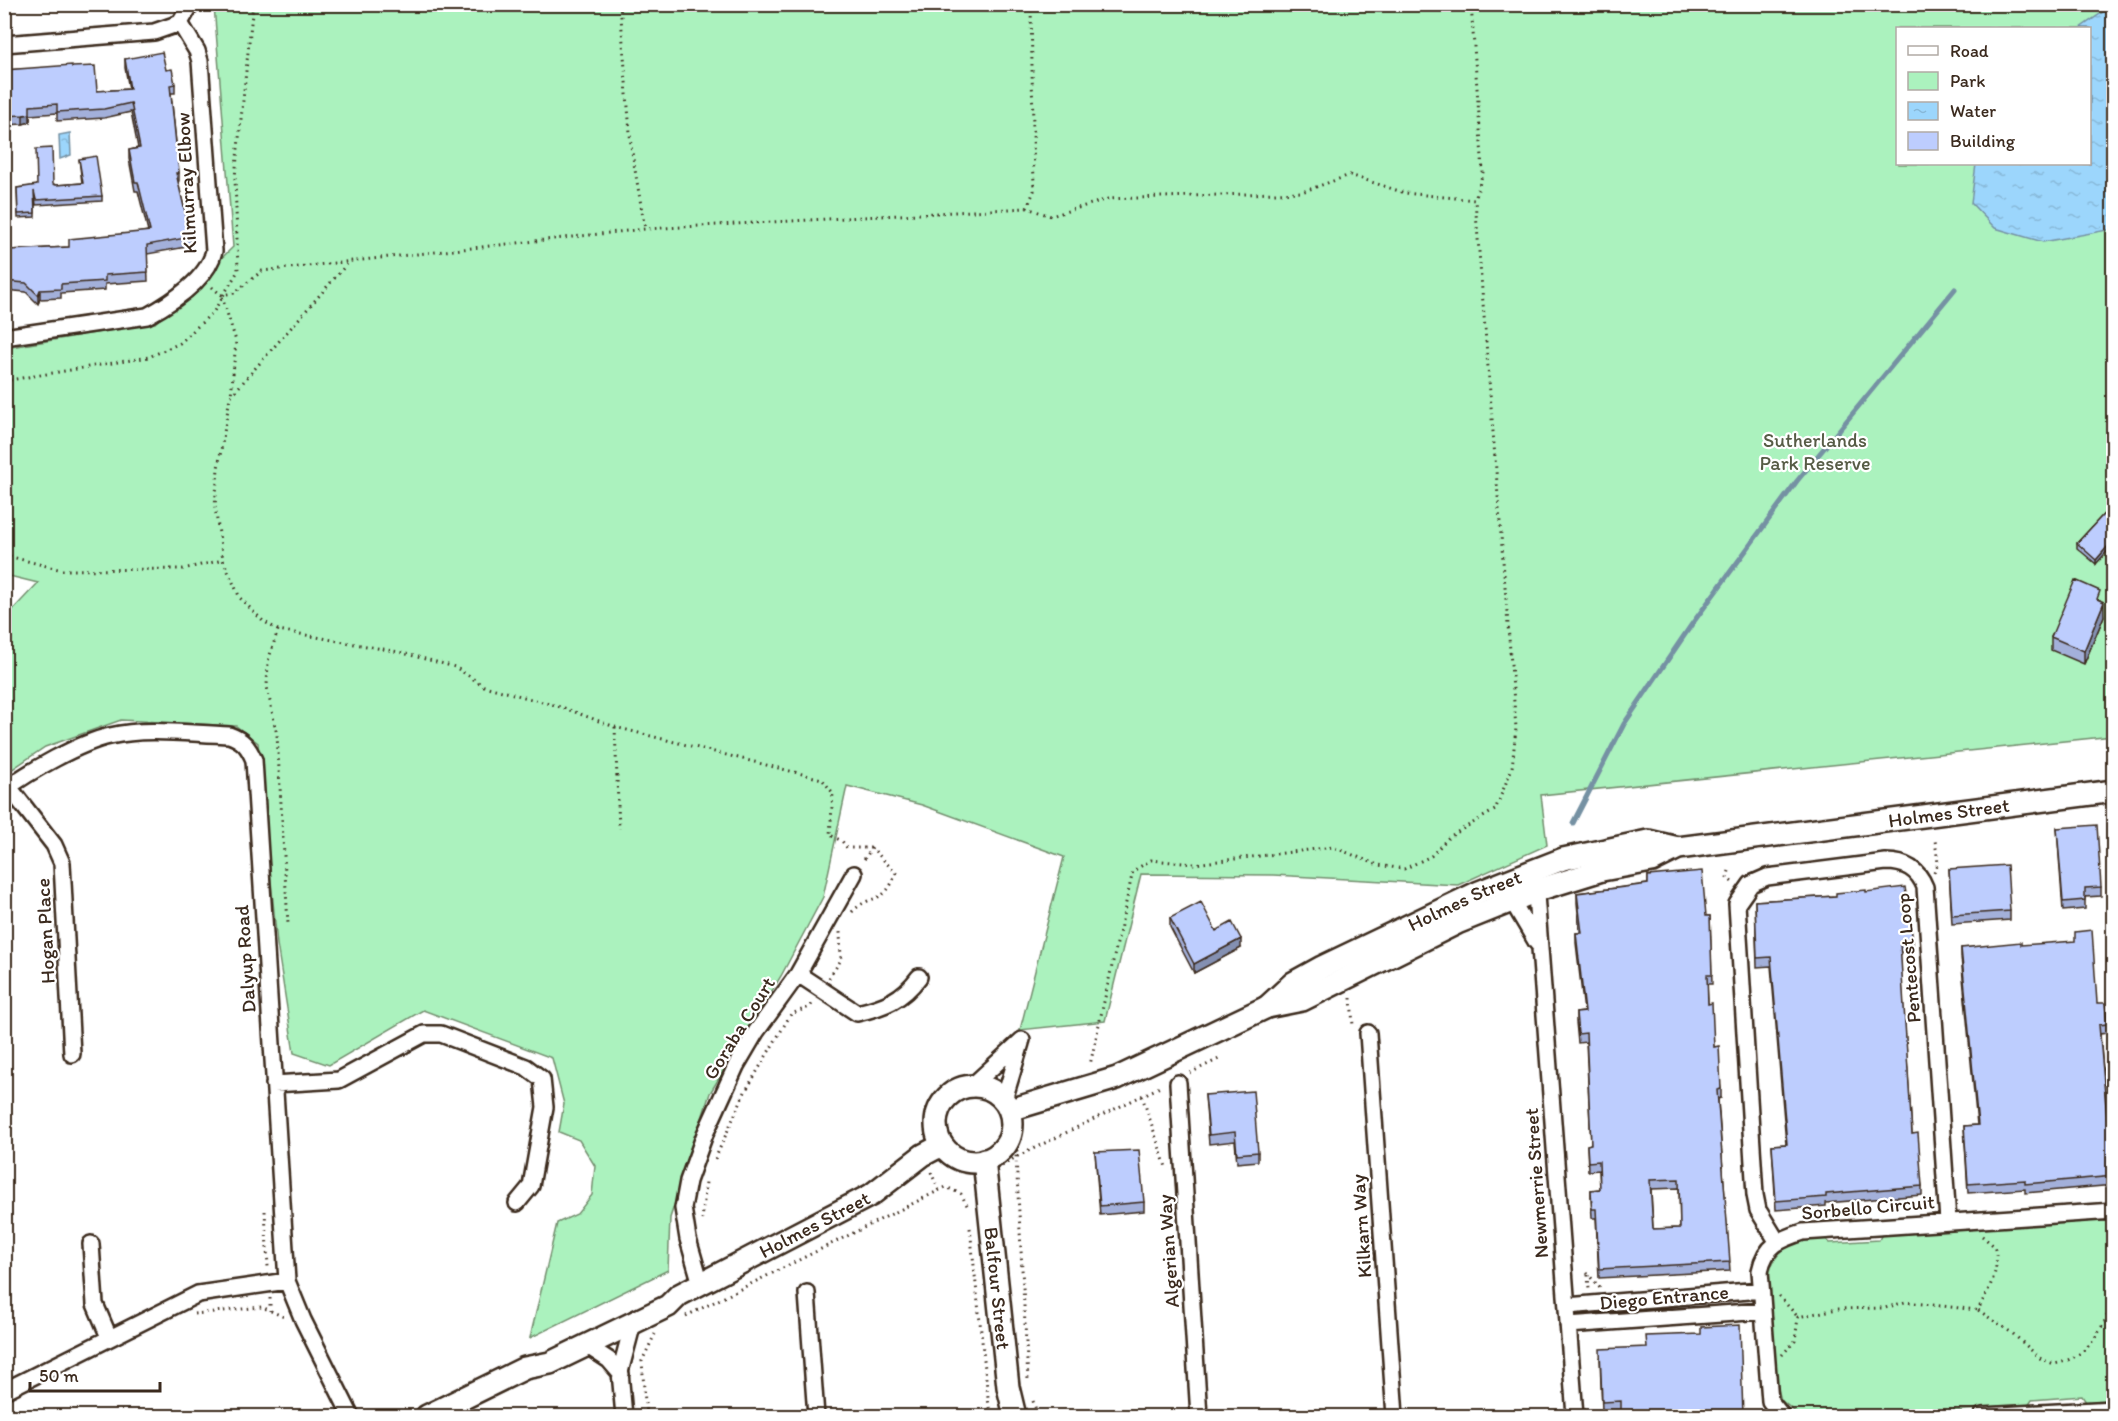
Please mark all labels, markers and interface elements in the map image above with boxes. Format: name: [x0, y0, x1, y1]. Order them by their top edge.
legend: [1896, 27, 2091, 165]
text: Road: [1950, 40, 1989, 62]
text: Park: [1950, 70, 1985, 92]
text: Water: [1950, 100, 1996, 122]
street label: Kilmurray Elbow: [170, 112, 202, 254]
text: Building: [1950, 130, 2016, 152]
park label: Sutherlands Park Reserve: [1759, 428, 1871, 475]
street label: Holmes Street: [1887, 793, 2011, 832]
street label: Holmes Street: [1404, 865, 1525, 936]
street label: Hogan Place: [30, 878, 60, 984]
street label: Pentecost Loop: [1890, 892, 1926, 1024]
street label: Dalyup Road: [229, 904, 261, 1014]
street label: Goraba Court: [698, 972, 780, 1084]
street label: Newmerrie Street: [1519, 1107, 1553, 1259]
street label: Kilkarn Way: [1345, 1173, 1377, 1279]
street label: Holmes Street: [755, 1186, 874, 1263]
street label: Sorbello Circuit: [1800, 1189, 1936, 1225]
street label: Algerian Way: [1152, 1193, 1184, 1308]
street label: Balfour Street: [979, 1226, 1016, 1351]
street label: Diego Entrance: [1598, 1279, 1730, 1315]
scale bar: [30, 1355, 160, 1393]
text: 50 m: [39, 1365, 79, 1387]

